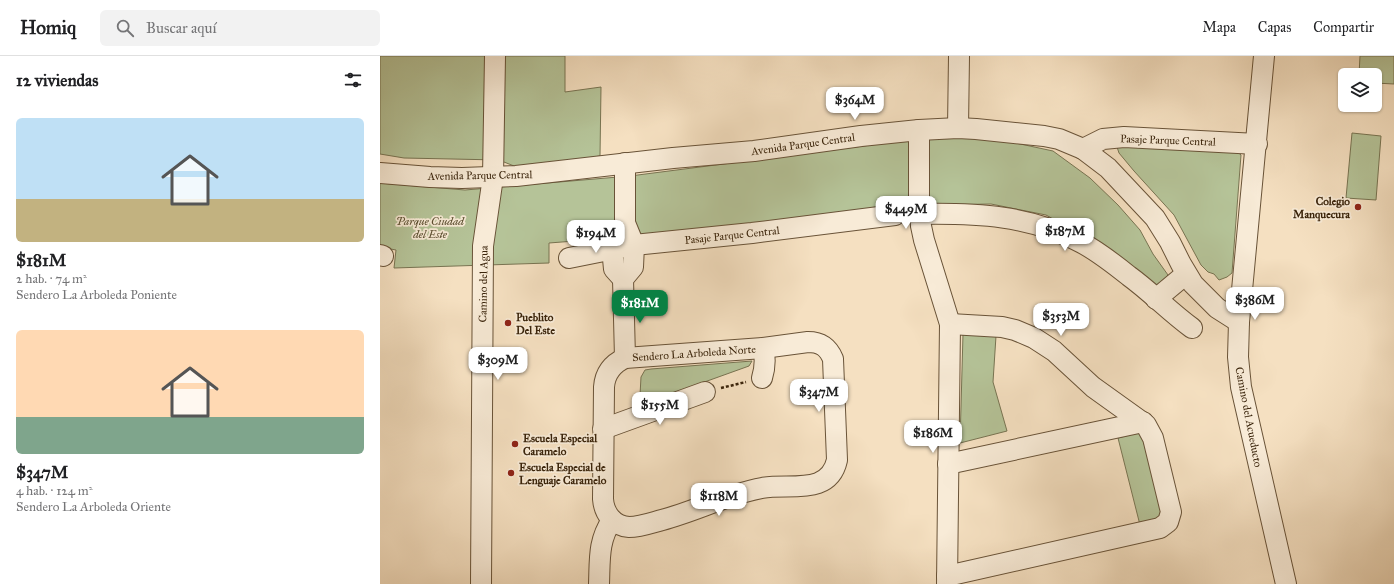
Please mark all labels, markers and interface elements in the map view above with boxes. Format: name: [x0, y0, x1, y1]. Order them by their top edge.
search box: [100, 10, 380, 46]
text: Homiq: [20, 16, 76, 39]
icon: search: [114, 17, 136, 39]
text: Buscar aquí: [146, 19, 217, 37]
text: Mapa: [1203, 19, 1236, 36]
text: Capas: [1258, 19, 1291, 36]
text: Compartir: [1313, 19, 1374, 36]
map controls: [1338, 68, 1382, 112]
button: layers: [1338, 68, 1382, 112]
icon: filters: [342, 69, 364, 91]
text: 12 viviendas: [16, 70, 99, 91]
pin: $364M: [827, 87, 883, 121]
text: $364M: [835, 92, 875, 108]
street label: Avenida Parque Central: [749, 131, 856, 159]
street label: Pasaje Parque Central: [1120, 132, 1216, 150]
icon: home: [154, 144, 226, 216]
street label: Avenida Parque Central: [427, 168, 532, 184]
place label: Colegio Manquecura: [1293, 195, 1350, 222]
pin: $449M: [878, 196, 934, 230]
text: $449M: [885, 201, 927, 217]
marker: Colegio Manquecura: [1353, 202, 1363, 212]
park label: Parque Ciudad del Este: [396, 215, 465, 241]
pin: $187M: [1037, 218, 1093, 252]
pin: $194M: [568, 220, 624, 254]
text: $187M: [1045, 223, 1085, 239]
street label: Pasaje Parque Central: [684, 224, 780, 248]
text: $194M: [576, 225, 616, 241]
street label: Camino del Agua: [476, 245, 491, 323]
text: $181M: [16, 250, 66, 271]
text: 2 hab. · 74 m²: [16, 271, 87, 287]
text: Sendero La Arboleda Poniente: [16, 287, 177, 303]
pin: $386M: [1227, 287, 1283, 321]
pin: $181M: [612, 290, 668, 324]
text: $386M: [1235, 292, 1275, 308]
text: $181M: [621, 295, 659, 311]
pin: $353M: [1033, 303, 1089, 337]
text: $353M: [1042, 308, 1080, 324]
place label: Pueblito Del Este: [516, 311, 555, 337]
marker: Pueblito Del Este: [503, 318, 513, 328]
street label: Sendero La Arboleda Norte: [632, 343, 757, 364]
pin: $309M: [470, 347, 526, 381]
text: $309M: [478, 352, 518, 368]
icon: home: [154, 356, 226, 428]
street label: Camino del Acueducto: [1232, 366, 1265, 469]
pin: $347M: [791, 379, 847, 413]
text: $347M: [799, 384, 839, 400]
pin: $155M: [632, 392, 688, 426]
text: $155M: [641, 397, 679, 413]
pin: $186M: [905, 420, 961, 454]
text: $186M: [913, 425, 953, 441]
place label: Escuela Especial Caramelo: [523, 432, 598, 458]
marker: Escuela Especial Caramelo: [510, 439, 520, 449]
place label: Escuela Especial de Lenguaje Caramelo: [519, 461, 607, 488]
text: $347M: [16, 462, 68, 483]
marker: Escuela Especial de Lenguaje Caramelo: [506, 468, 516, 478]
text: 4 hab. · 124 m²: [16, 483, 93, 499]
pin: $118M: [691, 483, 747, 517]
text: $118M: [700, 488, 738, 504]
text: Sendero La Arboleda Oriente: [16, 499, 171, 515]

